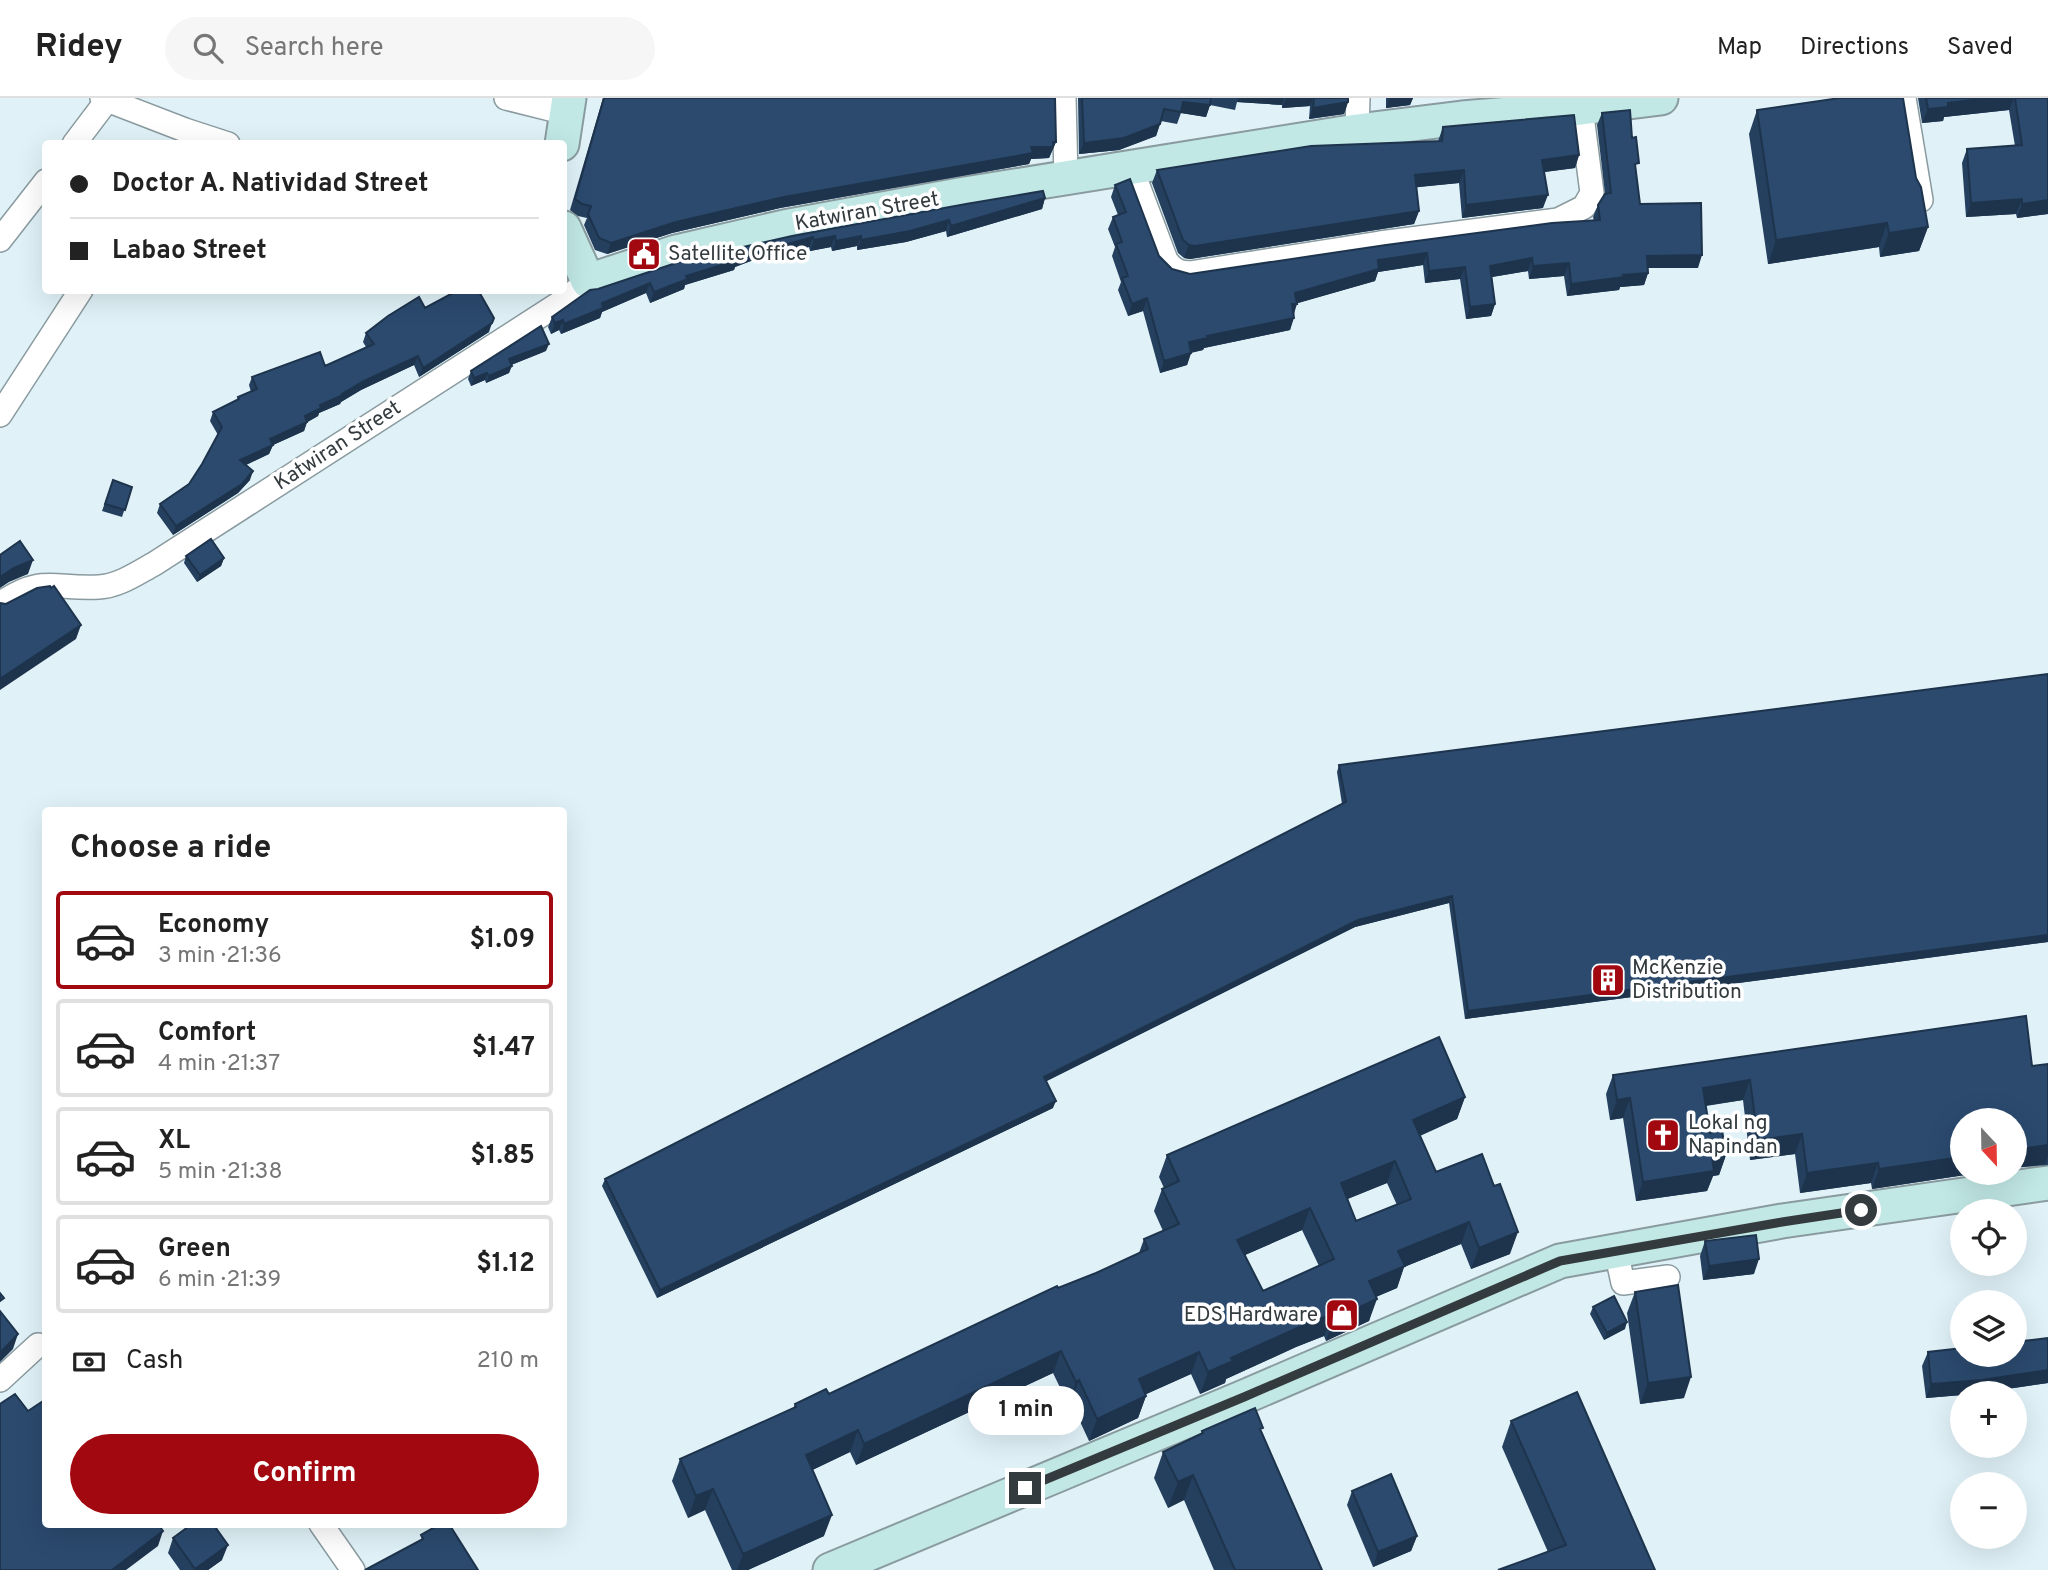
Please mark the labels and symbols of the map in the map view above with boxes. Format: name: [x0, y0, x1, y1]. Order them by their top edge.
street label: Katwiran Street: [793, 186, 941, 238]
public building icon: Satellite Office: [625, 235, 663, 273]
place label: Satellite Office: [668, 241, 807, 268]
street label: Katwiran Street: [269, 395, 407, 497]
place label: McKenzie Distribution: [1632, 955, 1742, 1006]
building icon: McKenzie Distribution: [1589, 961, 1627, 999]
north arrow: [1950, 1108, 2026, 1185]
place label: Lokal ng Napindan: [1688, 1110, 1778, 1161]
church icon: Lokal ng Napindan: [1644, 1116, 1682, 1154]
route start: [1845, 1194, 1877, 1226]
shop icon: EDS Hardware: [1323, 1296, 1361, 1334]
place label: EDS Hardware: [1184, 1302, 1318, 1329]
callout: 1 min: [967, 1386, 1083, 1436]
route end: [1009, 1472, 1041, 1504]

